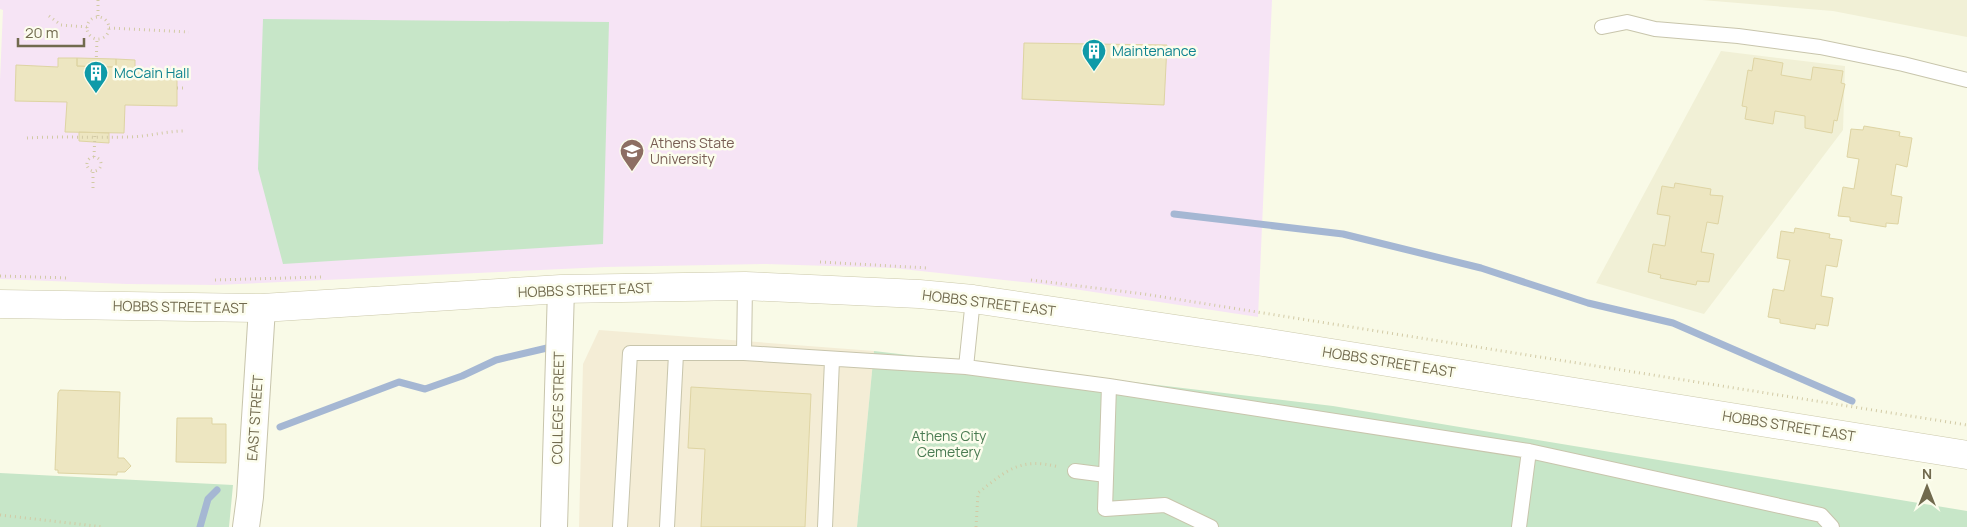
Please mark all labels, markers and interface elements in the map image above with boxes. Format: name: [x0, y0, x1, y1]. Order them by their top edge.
scale bar: [18, 15, 84, 47]
text: 20 m: [25, 22, 58, 43]
building icon: Maintenance: [1081, 38, 1107, 72]
place label: Maintenance: [1112, 41, 1197, 60]
building icon: McCain Hall: [83, 60, 109, 94]
place label: McCain Hall: [114, 63, 190, 82]
place label: Athens State University: [650, 133, 734, 168]
school or university icon: Athens State University: [619, 138, 645, 172]
street label: HOBBS STREET EAST: [518, 278, 653, 301]
street label: HOBBS STREET EAST: [921, 285, 1058, 320]
street label: HOBBS STREET EAST: [113, 296, 248, 317]
street label: HOBBS STREET EAST: [1321, 342, 1458, 381]
street label: COLLEGE STREET: [547, 351, 568, 465]
street label: EAST STREET: [242, 374, 267, 462]
street label: HOBBS STREET EAST: [1721, 406, 1858, 445]
park label: Athens City Cemetery: [911, 426, 987, 461]
north arrow: [1902, 462, 1952, 512]
text: N: [1922, 464, 1932, 483]

